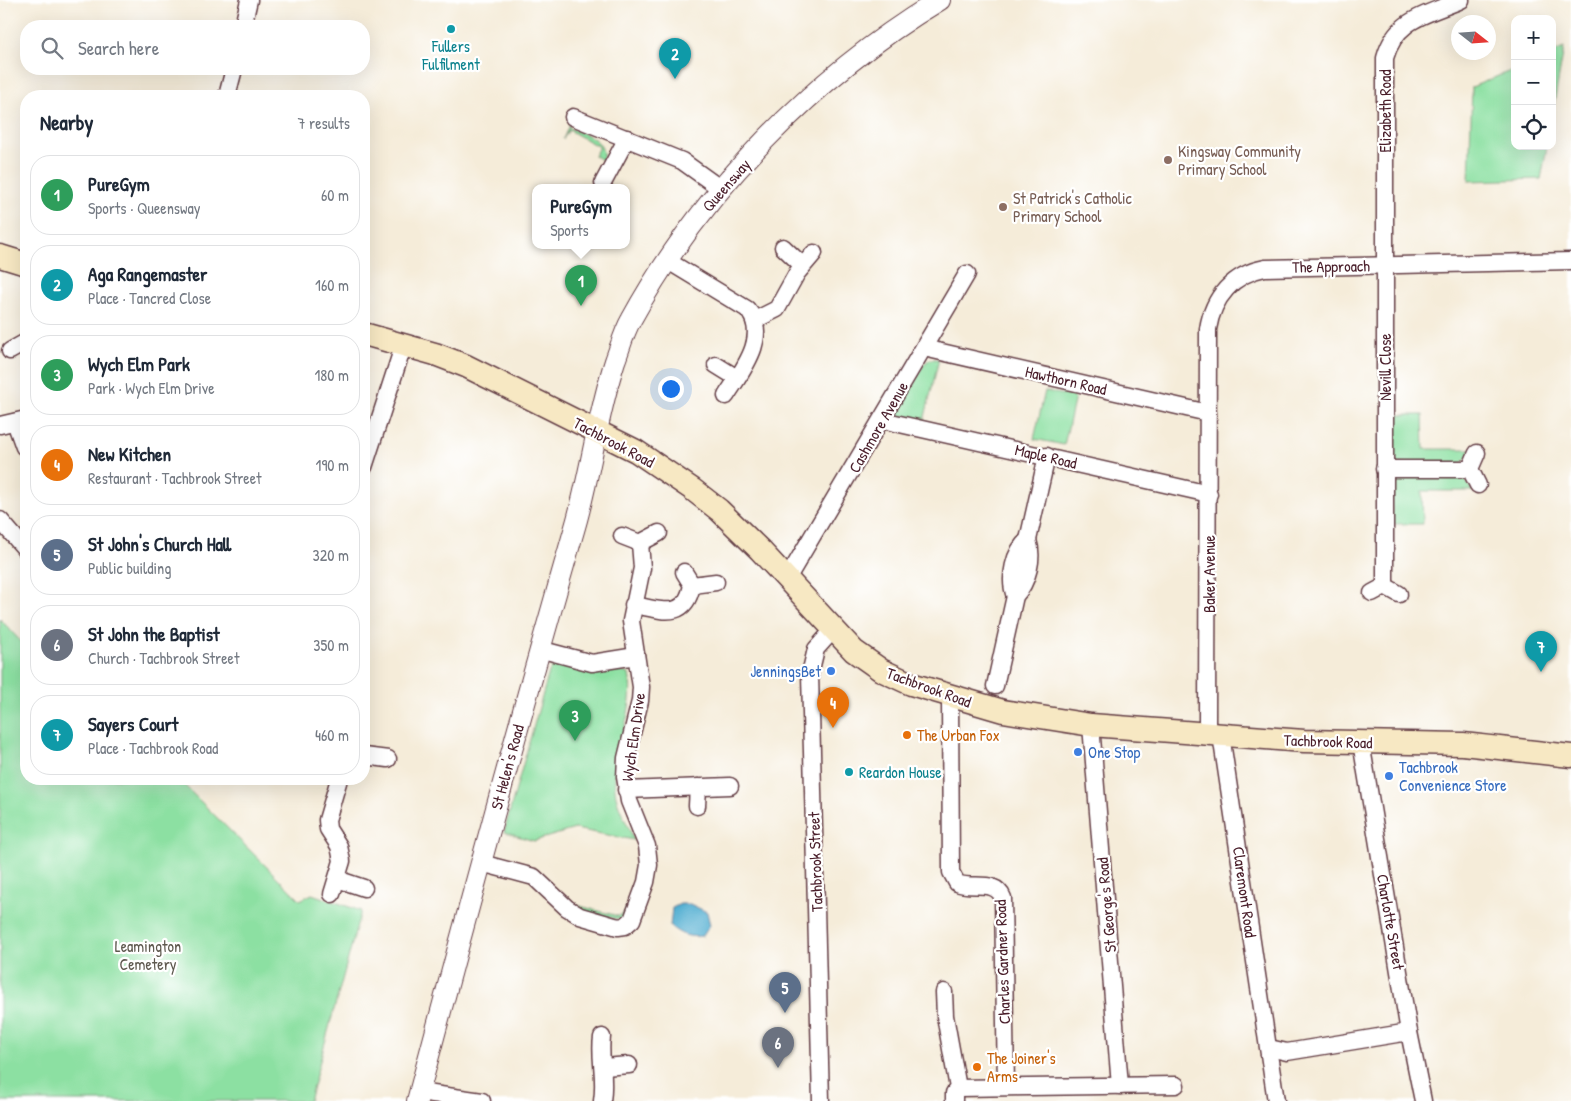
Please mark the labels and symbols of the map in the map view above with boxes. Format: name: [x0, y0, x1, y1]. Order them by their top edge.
north arrow: [1451, 15, 1496, 60]
marker: Fullers Fulfilment: [445, 23, 457, 35]
place label: Fullers Fulfilment: [421, 35, 480, 75]
pin: 2: [659, 38, 691, 79]
street label: Elizabeth Road: [1374, 69, 1396, 153]
place label: Kingsway Community Primary School: [1178, 140, 1301, 180]
street label: Queensway: [697, 154, 755, 216]
marker: Kingsway Community Primary School: [1162, 154, 1174, 166]
place label: St Patrick's Catholic Primary School: [1013, 187, 1133, 227]
marker: St Patrick's Catholic Primary School: [997, 201, 1009, 213]
street label: The Approach: [1292, 254, 1370, 278]
pin: 1: [565, 265, 597, 306]
street label: Nevill Close: [1374, 333, 1396, 401]
street label: Hawthorn Road: [1023, 360, 1109, 400]
your location: [658, 376, 684, 402]
street label: Cashmore Avenue: [843, 377, 913, 477]
street label: Tachbrook Road: [570, 411, 658, 473]
street label: Maple Road: [1013, 438, 1079, 474]
street label: Baker Avenue: [1198, 534, 1220, 613]
pin: 7: [1525, 631, 1557, 672]
place label: JenningsBet: [750, 660, 821, 682]
street label: Tachbrook Road: [883, 661, 975, 713]
marker: JenningsBet: [825, 665, 837, 677]
pin: 4: [817, 687, 849, 728]
street label: Wych Elm Drive: [616, 691, 650, 783]
pin: 3: [559, 700, 591, 741]
street label: St Helen's Road: [485, 722, 529, 812]
place label: The Urban Fox: [917, 724, 1000, 746]
street label: Tachbrook Road: [1283, 728, 1373, 754]
marker: The Urban Fox: [901, 729, 913, 741]
place label: One Stop: [1088, 741, 1140, 763]
marker: One Stop: [1072, 746, 1084, 758]
place label: Tachbrook Convenience Store: [1399, 756, 1507, 796]
place label: Reardon House: [859, 761, 942, 783]
marker: Reardon House: [843, 766, 855, 778]
marker: Tachbrook Convenience Store: [1383, 770, 1395, 782]
street label: Tachbrook Street: [802, 811, 828, 912]
street label: Claremont Road: [1228, 845, 1262, 939]
street label: St George's Road: [1091, 857, 1121, 953]
street label: Charlotte Street: [1372, 872, 1410, 972]
street label: Charles Gardner Road: [989, 899, 1015, 1025]
park label: Leamington Cemetery: [115, 935, 181, 975]
pin: 5: [769, 972, 801, 1013]
pin: 6: [762, 1027, 794, 1068]
place label: The Joiner's Arms: [987, 1047, 1056, 1087]
marker: The Joiner's Arms: [971, 1061, 983, 1073]

